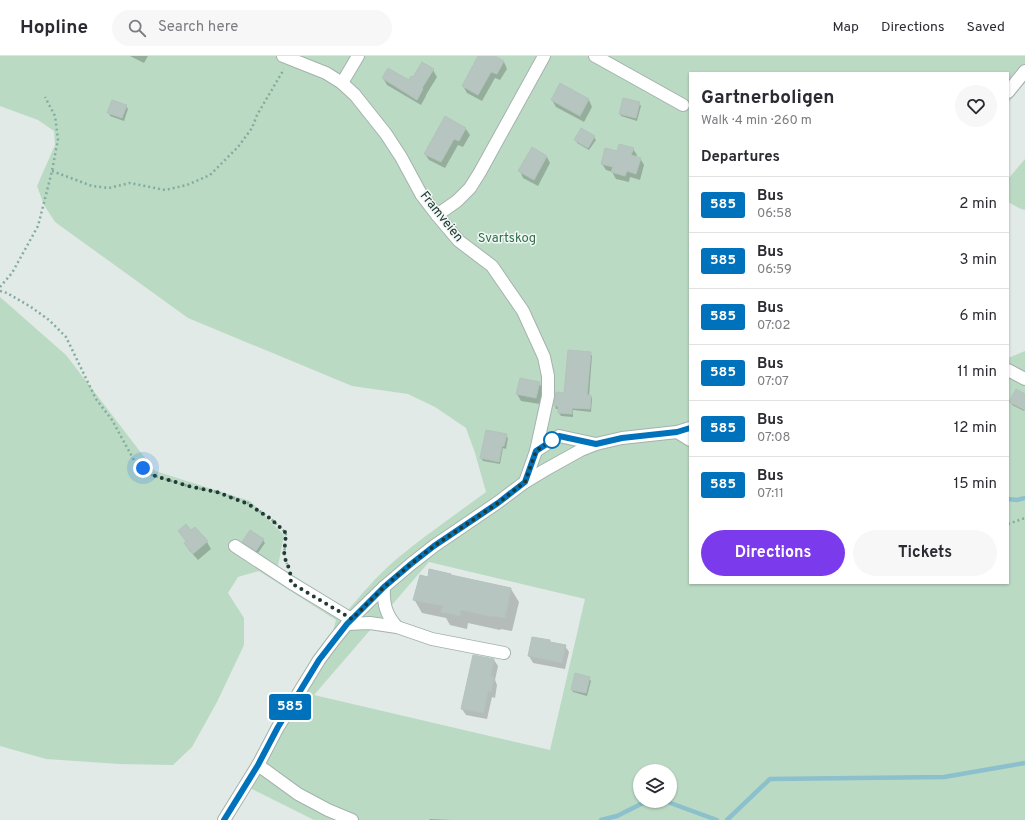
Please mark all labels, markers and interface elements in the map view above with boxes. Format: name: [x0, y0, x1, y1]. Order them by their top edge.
search box: [112, 10, 392, 46]
text: Hopline: [20, 16, 88, 40]
icon: search: [126, 17, 148, 39]
text: Search here: [158, 18, 238, 37]
text: Map: [833, 19, 859, 36]
text: Directions: [881, 19, 945, 36]
text: Saved: [967, 19, 1005, 36]
button: heart: [955, 85, 997, 127]
text: Gartnerboligen: [701, 86, 835, 110]
text: Walk · 4 min · 260 m: [701, 113, 812, 129]
text: Departures: [701, 148, 780, 167]
text: Bus: [757, 187, 784, 206]
street label: Framveien: [416, 188, 466, 246]
text: 2 min: [959, 195, 997, 214]
text: 585: [710, 196, 736, 213]
text: 06:58: [757, 206, 792, 222]
park label: Svartskog: [478, 231, 536, 247]
text: Bus: [757, 243, 784, 262]
text: 3 min: [959, 251, 997, 270]
text: 585: [710, 252, 736, 269]
text: 06:59: [757, 262, 792, 278]
text: Bus: [757, 299, 784, 318]
text: 6 min: [960, 307, 997, 326]
text: 585: [710, 308, 736, 325]
text: 07:02: [757, 318, 790, 334]
text: Bus: [757, 355, 784, 374]
text: 11 min: [957, 363, 997, 382]
text: 585: [710, 364, 736, 381]
text: 07:07: [757, 374, 789, 390]
text: Bus: [757, 411, 784, 430]
text: 12 min: [954, 419, 997, 438]
text: 585: [710, 420, 736, 437]
text: 07:08: [757, 430, 790, 446]
unlabelled marker: [543, 431, 561, 449]
your location: [133, 458, 153, 478]
text: Bus: [757, 467, 784, 486]
text: 15 min: [954, 475, 997, 494]
text: 585: [710, 476, 736, 493]
text: 07:11: [757, 486, 784, 502]
button: Directions: [701, 530, 845, 576]
button: Tickets: [853, 530, 997, 576]
line badge: 585: [267, 694, 313, 720]
text: 585: [277, 698, 303, 715]
map controls: [633, 764, 677, 808]
button: layers: [633, 764, 677, 808]

